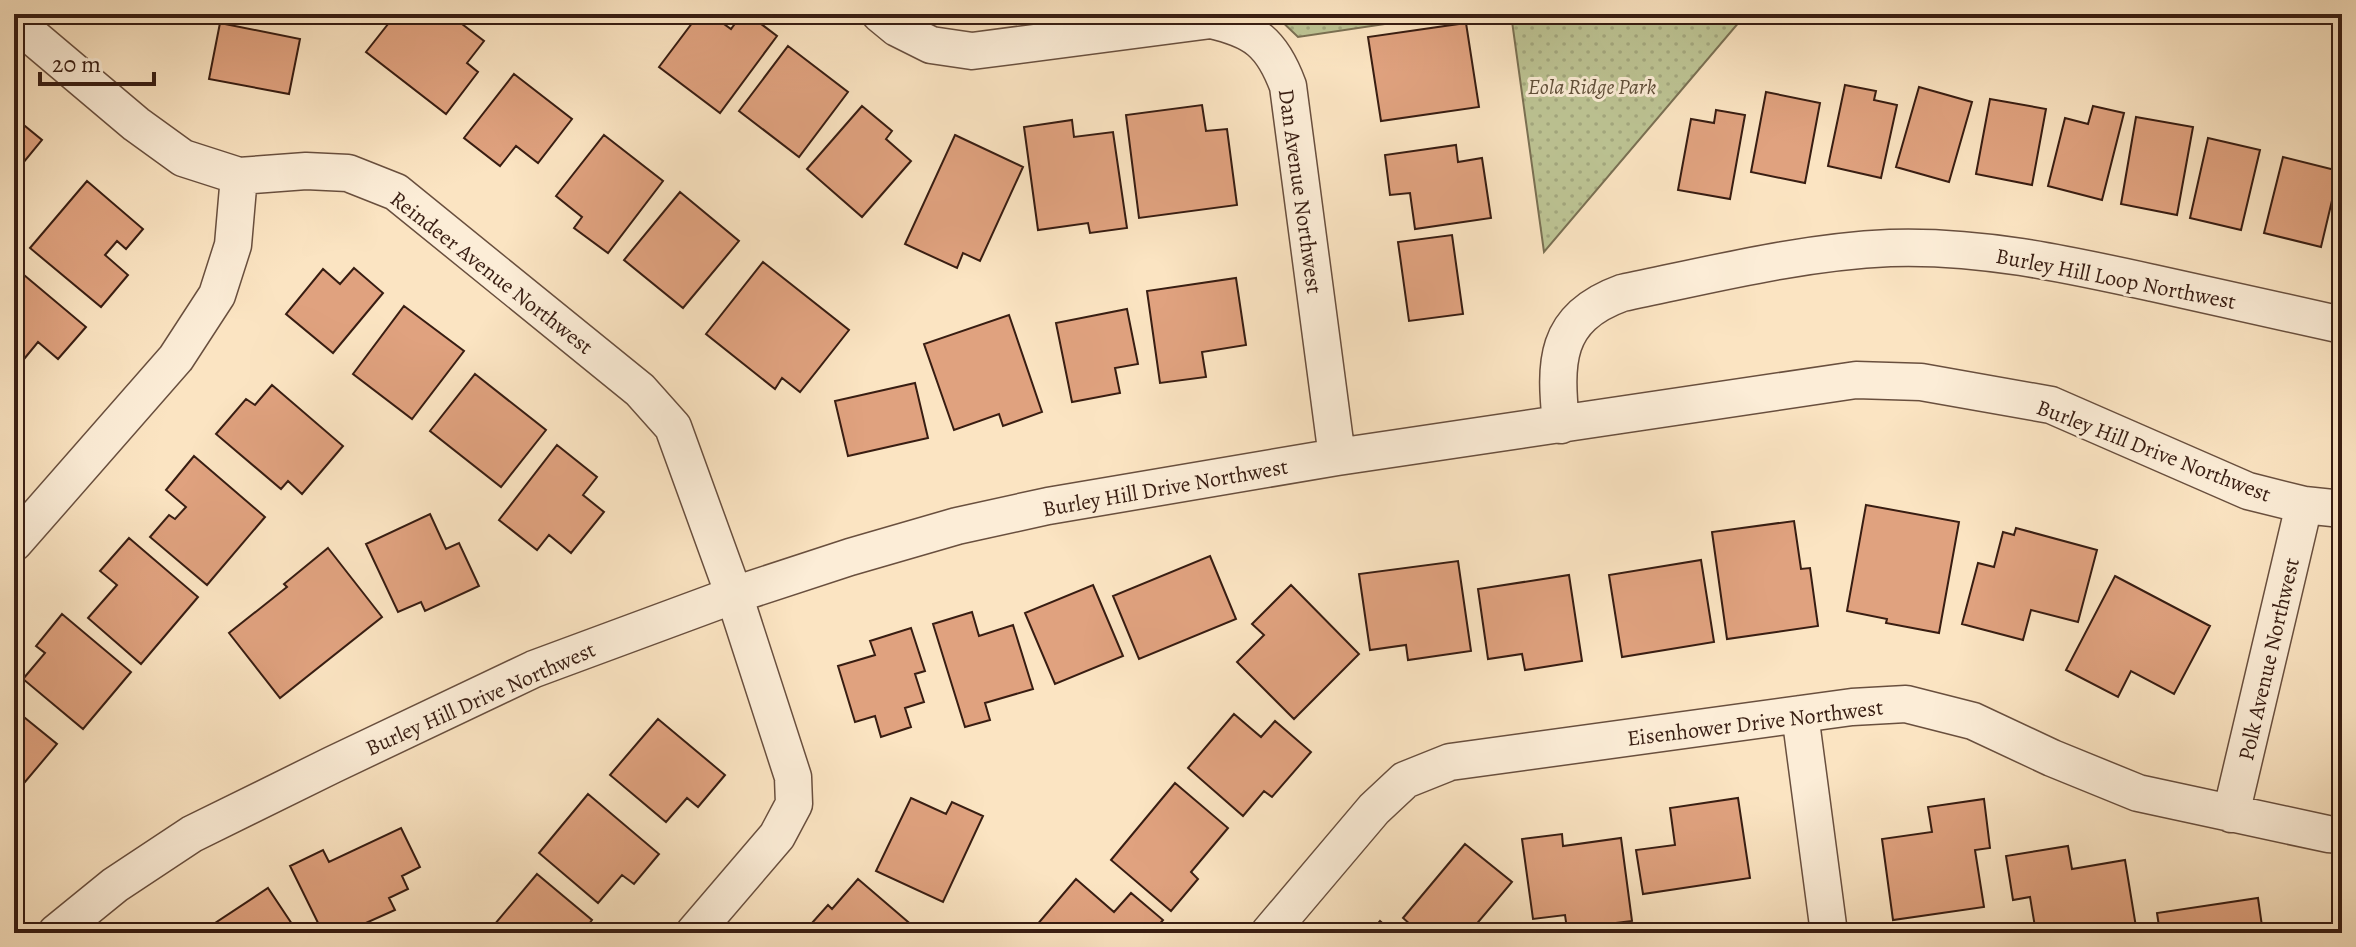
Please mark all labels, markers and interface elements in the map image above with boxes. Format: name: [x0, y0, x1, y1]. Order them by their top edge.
scale bar: [40, 36, 154, 86]
text: 20 m: [52, 48, 101, 80]
park label: Eola Ridge Park: [1528, 72, 1656, 102]
street label: Dan Avenue Northwest: [1271, 87, 1329, 295]
street label: Reindeer Avenue Northwest: [384, 184, 599, 361]
street label: Burley Hill Loop Northwest: [1993, 241, 2238, 317]
street label: Burley Hill Drive Northwest: [2032, 392, 2275, 510]
street label: Burley Hill Drive Northwest: [1040, 452, 1290, 524]
street label: Polk Avenue Northwest: [2231, 555, 2307, 763]
street label: Burley Hill Drive Northwest: [361, 635, 600, 763]
street label: Eisenhower Drive Northwest: [1625, 692, 1885, 754]

